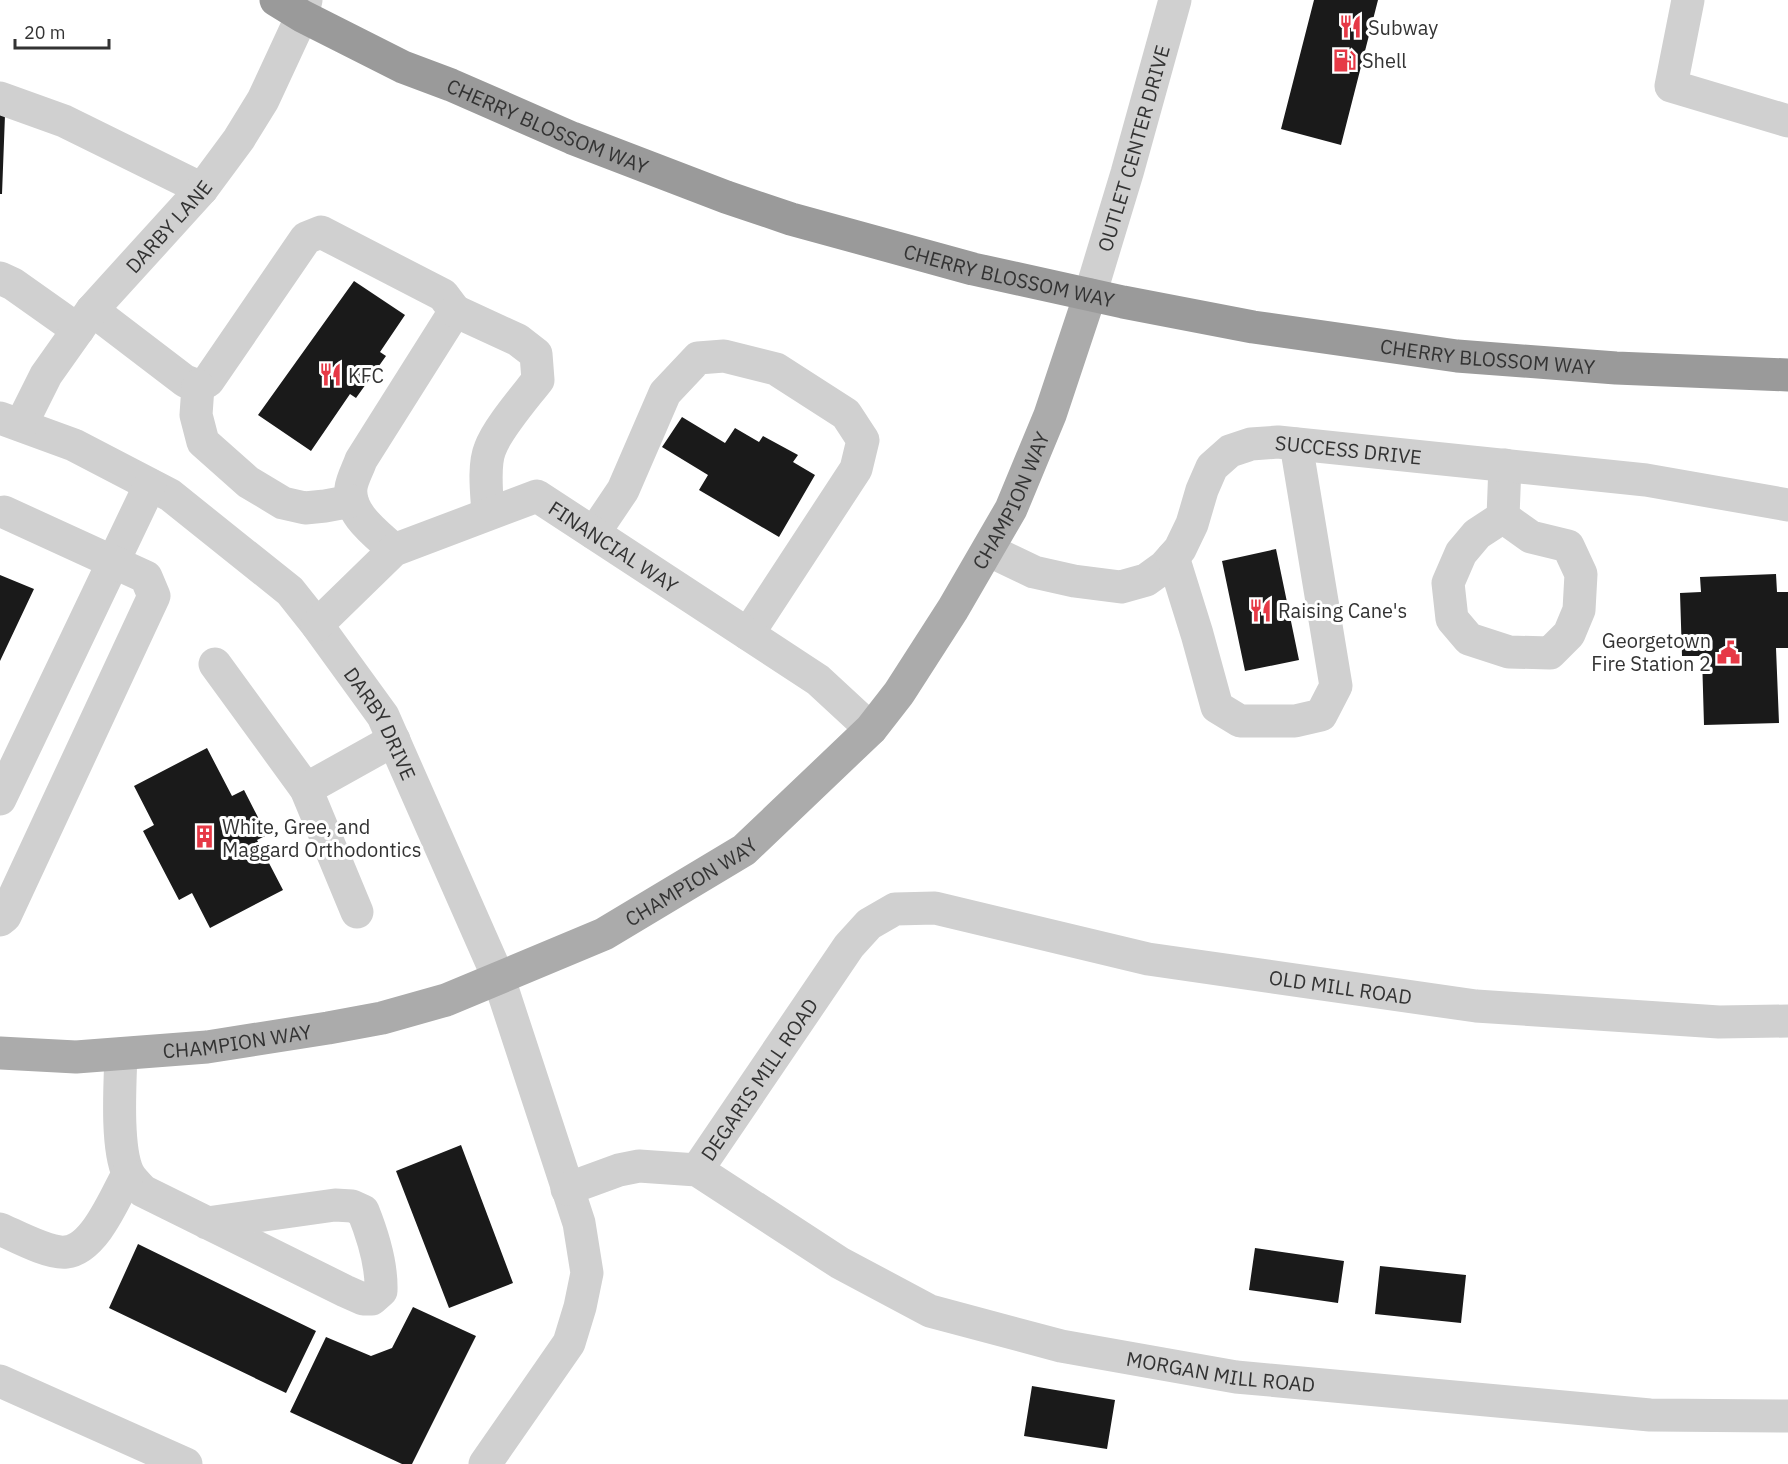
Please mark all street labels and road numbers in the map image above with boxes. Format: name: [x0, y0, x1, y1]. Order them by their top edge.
street label: OUTLET CENTER DRIVE: [1090, 42, 1175, 255]
street label: CHERRY BLOSSOM WAY: [443, 71, 653, 180]
street label: DARBY LANE: [119, 174, 218, 278]
street label: CHERRY BLOSSOM WAY: [901, 237, 1117, 313]
street label: CHERRY BLOSSOM WAY: [1379, 332, 1596, 380]
street label: CHAMPION WAY: [965, 427, 1055, 574]
street label: SUCCESS DRIVE: [1274, 428, 1423, 470]
street label: FINANCIAL WAY: [544, 494, 684, 599]
street label: DARBY DRIVE: [338, 662, 423, 784]
street label: CHAMPION WAY: [620, 831, 763, 932]
street label: OLD MILL ROAD: [1267, 963, 1414, 1010]
street label: DEGARIS MILL ROAD: [694, 992, 823, 1165]
street label: CHAMPION WAY: [162, 1017, 314, 1064]
street label: MORGAN MILL ROAD: [1124, 1344, 1316, 1398]

